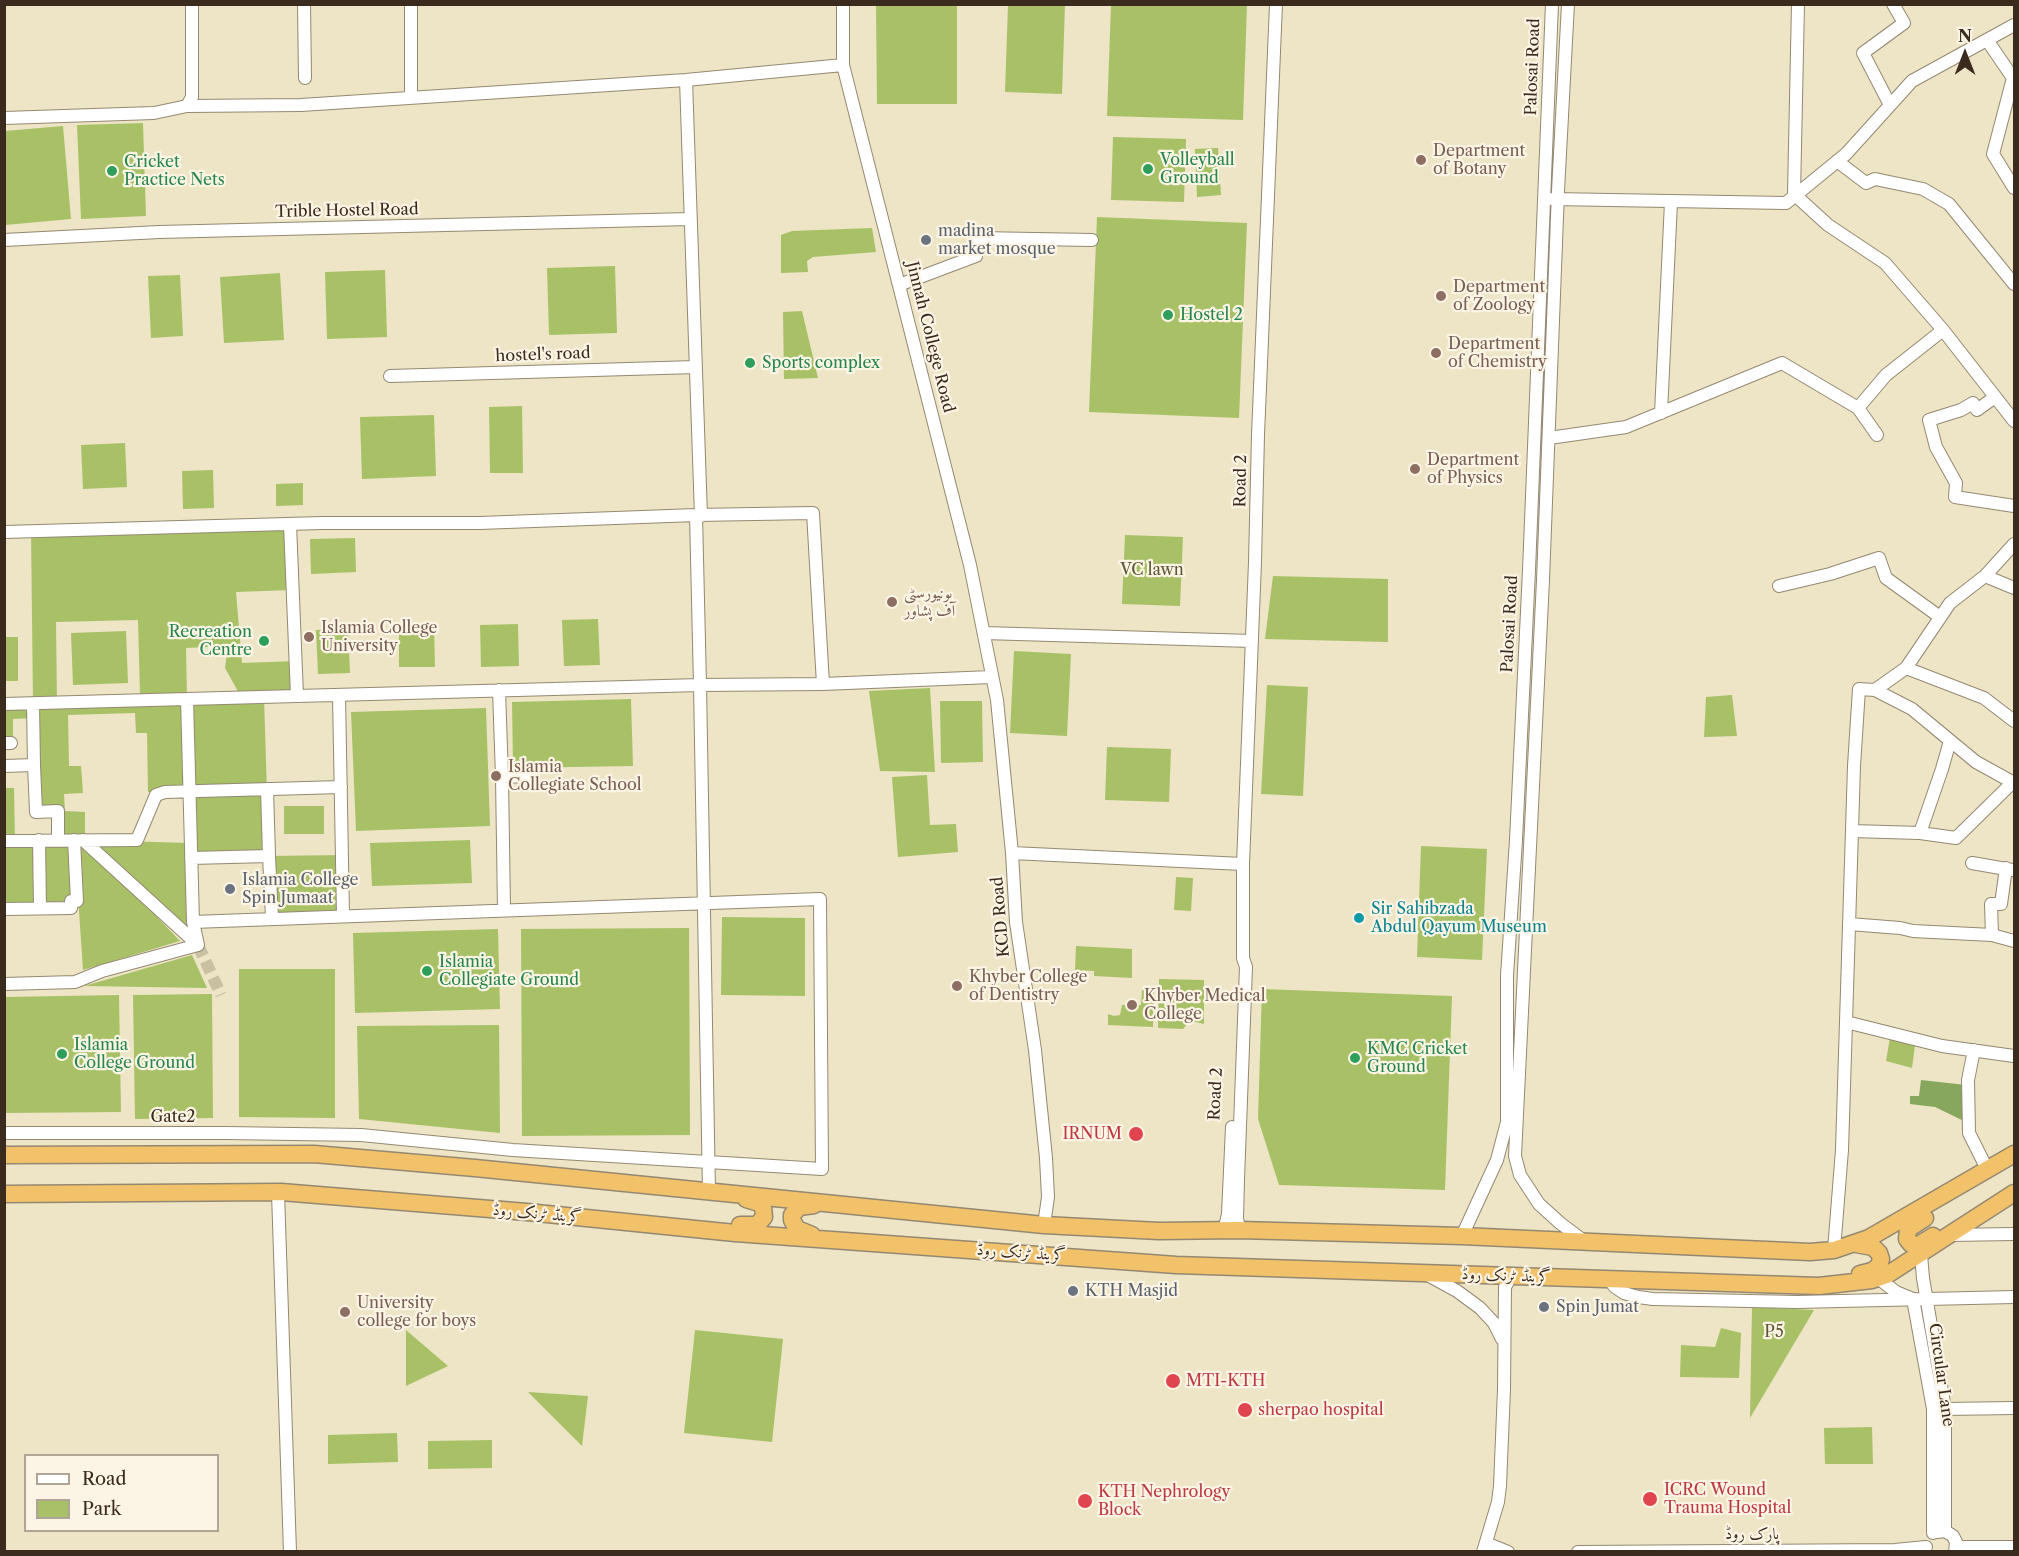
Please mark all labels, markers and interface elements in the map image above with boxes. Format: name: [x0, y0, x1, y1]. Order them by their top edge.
street label: Palosai Road: [1522, 18, 1544, 116]
north arrow: [1935, 24, 1995, 84]
text: N: [1958, 26, 1972, 46]
place label: Department of Botany: [1433, 141, 1525, 179]
place label: Volleyball Ground: [1160, 150, 1235, 188]
place label: Cricket Practice Nets: [124, 152, 225, 190]
marker: Department of Botany: [1414, 153, 1428, 167]
marker: Volleyball Ground: [1141, 162, 1155, 176]
marker: Cricket Practice Nets: [105, 164, 119, 178]
street label: Trible Hostel Road: [275, 200, 419, 222]
place label: madina market mosque: [938, 221, 1056, 259]
marker: madina market mosque: [919, 233, 933, 247]
street label: Jinnah College Road: [902, 259, 958, 415]
place label: Department of Zoology: [1453, 277, 1545, 315]
marker: Department of Zoology: [1434, 289, 1448, 303]
place label: Hostel 2: [1180, 305, 1243, 325]
marker: Hostel 2: [1161, 308, 1175, 322]
place label: Department of Chemistry: [1448, 334, 1547, 372]
street label: hostel's road: [495, 344, 591, 366]
marker: Department of Chemistry: [1429, 346, 1443, 360]
place label: Sports complex: [762, 353, 880, 373]
marker: Sports complex: [743, 356, 757, 370]
place label: Department of Physics: [1427, 450, 1519, 488]
street label: Road 2: [1231, 454, 1251, 508]
marker: Department of Physics: [1408, 462, 1422, 476]
park label: VC lawn: [1120, 560, 1184, 580]
street label: Palosai Road: [1498, 575, 1522, 673]
place label: یونیورسٹی آف پشاور: [904, 583, 955, 621]
marker: یونیورسٹی آف پشاور: [885, 595, 899, 609]
place label: Islamia College University: [321, 618, 437, 656]
place label: Recreation Centre: [169, 622, 252, 660]
marker: Islamia College University: [302, 630, 316, 644]
marker: Recreation Centre: [257, 634, 271, 648]
place label: Islamia Collegiate School: [508, 757, 642, 795]
marker: Islamia Collegiate School: [489, 769, 503, 783]
place label: Islamia College Spin Jumaat: [242, 870, 358, 908]
street label: KCD Road: [988, 876, 1014, 958]
marker: Islamia College Spin Jumaat: [223, 882, 237, 896]
place label: Sir Sahibzada Abdul Qayum Museum: [1371, 899, 1547, 937]
marker: Sir Sahibzada Abdul Qayum Museum: [1352, 911, 1366, 925]
place label: Islamia Collegiate Ground: [439, 952, 579, 990]
marker: Islamia Collegiate Ground: [420, 964, 434, 978]
place label: Khyber College of Dentistry: [969, 967, 1088, 1005]
marker: Khyber College of Dentistry: [950, 979, 964, 993]
place label: Khyber Medical College: [1144, 986, 1266, 1024]
marker: Khyber Medical College: [1125, 998, 1139, 1012]
place label: Islamia College Ground: [74, 1035, 195, 1073]
place label: KMC Cricket Ground: [1367, 1039, 1468, 1077]
marker: Islamia College Ground: [55, 1047, 69, 1061]
marker: KMC Cricket Ground: [1348, 1051, 1362, 1065]
street label: Road 2: [1205, 1067, 1227, 1121]
street label: Gate2: [150, 1107, 196, 1127]
place label: IRNUM: [1063, 1124, 1122, 1144]
marker: IRNUM: [1127, 1125, 1145, 1143]
street label: گرینڈ ٹرنک روڈ: [492, 1201, 582, 1227]
street label: گرینڈ ٹرنک روڈ: [976, 1240, 1066, 1266]
street label: گرینڈ ٹرنک روڈ: [1461, 1265, 1551, 1287]
place label: KTH Masjid: [1085, 1281, 1178, 1301]
marker: KTH Masjid: [1066, 1284, 1080, 1298]
place label: University college for boys: [357, 1293, 476, 1331]
place label: Spin Jumat: [1556, 1297, 1639, 1317]
marker: Spin Jumat: [1537, 1300, 1551, 1314]
marker: University college for boys: [338, 1305, 352, 1319]
park label: P5: [1764, 1322, 1784, 1342]
street label: Circular Lane: [1924, 1322, 1958, 1428]
place label: MTI-KTH: [1186, 1371, 1265, 1391]
marker: MTI-KTH: [1164, 1372, 1182, 1390]
place label: sherpao hospital: [1258, 1400, 1383, 1420]
marker: sherpao hospital: [1236, 1401, 1254, 1419]
legend: [24, 1454, 219, 1532]
text: Road: [82, 1468, 127, 1490]
place label: ICRC Wound Trauma Hospital: [1664, 1480, 1791, 1518]
place label: KTH Nephrology Block: [1098, 1482, 1230, 1520]
marker: ICRC Wound Trauma Hospital: [1641, 1490, 1659, 1508]
marker: KTH Nephrology Block: [1076, 1492, 1094, 1510]
text: Park: [82, 1498, 121, 1520]
street label: پارک روڈ: [1725, 1524, 1779, 1544]

